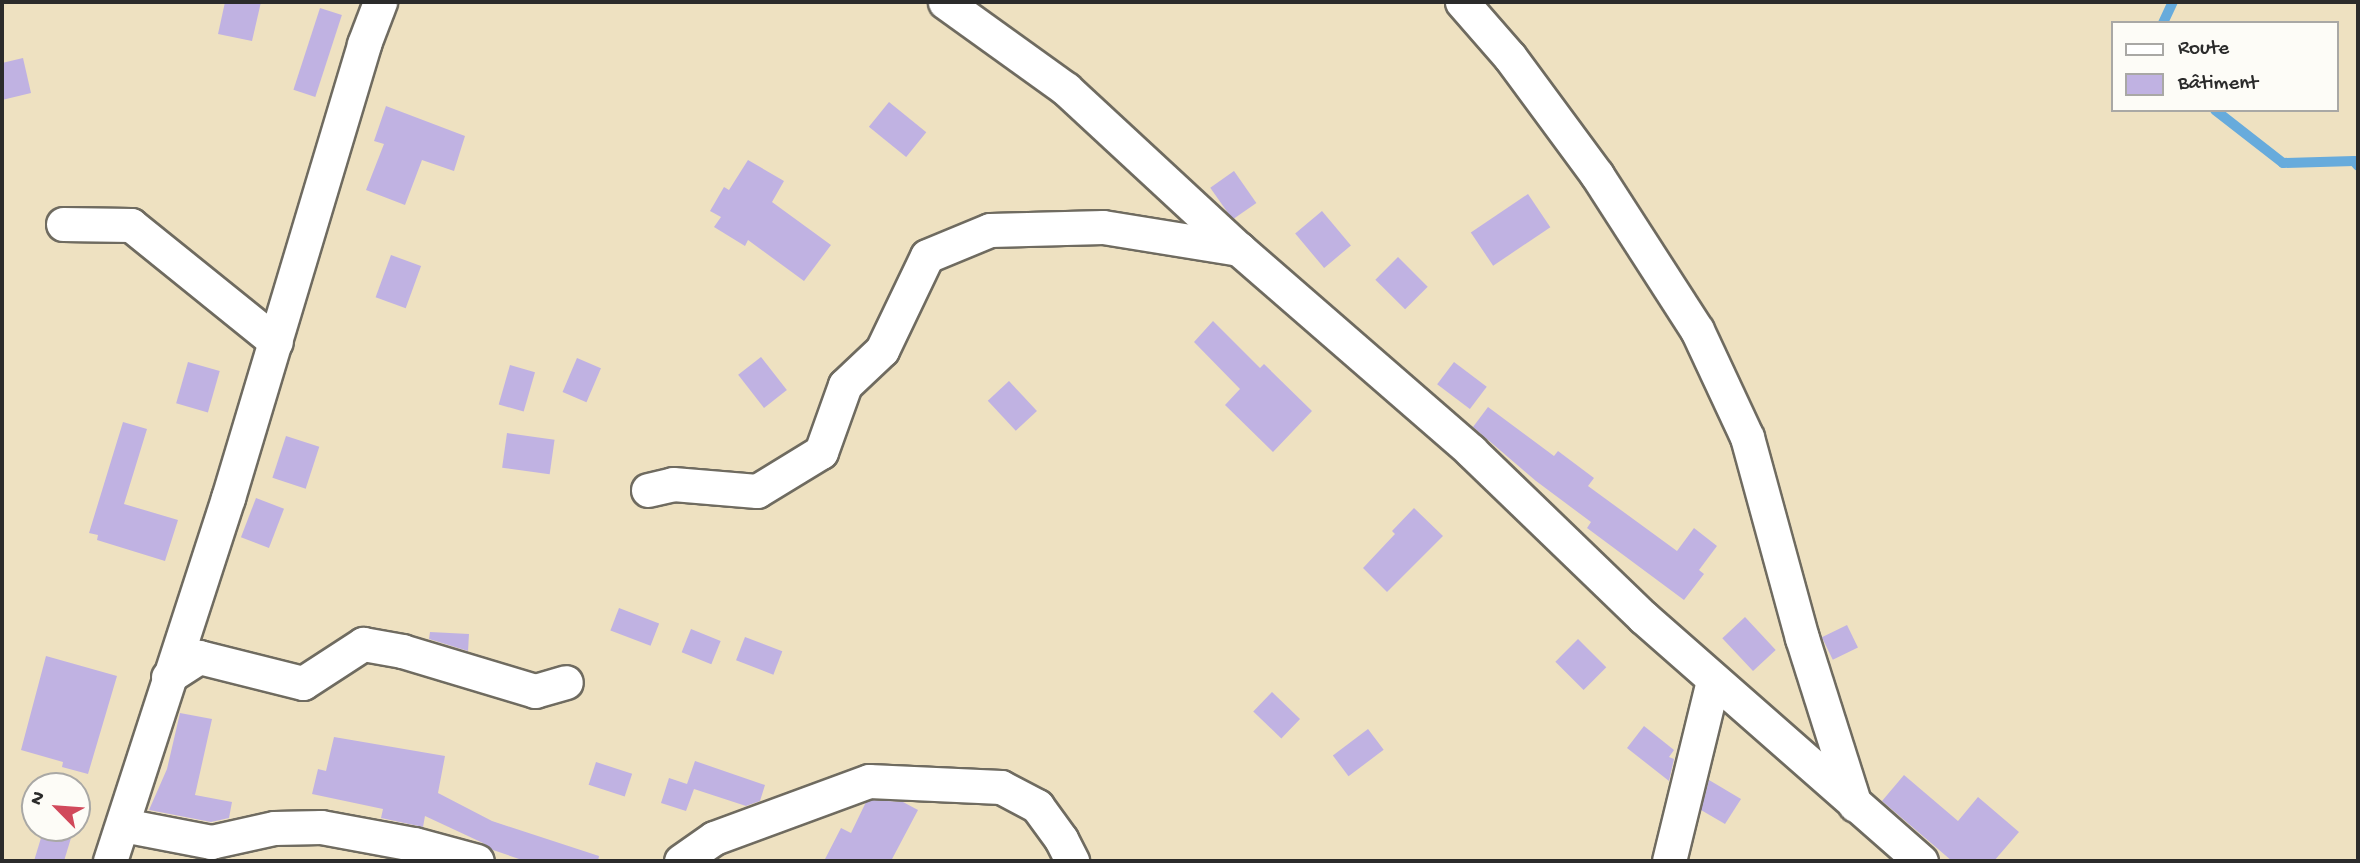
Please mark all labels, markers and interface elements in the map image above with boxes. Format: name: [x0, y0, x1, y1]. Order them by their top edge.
legend: [2112, 21, 2339, 112]
text: Route: [2178, 37, 2229, 62]
text: Bâtiment: [2178, 72, 2258, 97]
north arrow: [21, 772, 91, 842]
text: N: [25, 788, 51, 809]

